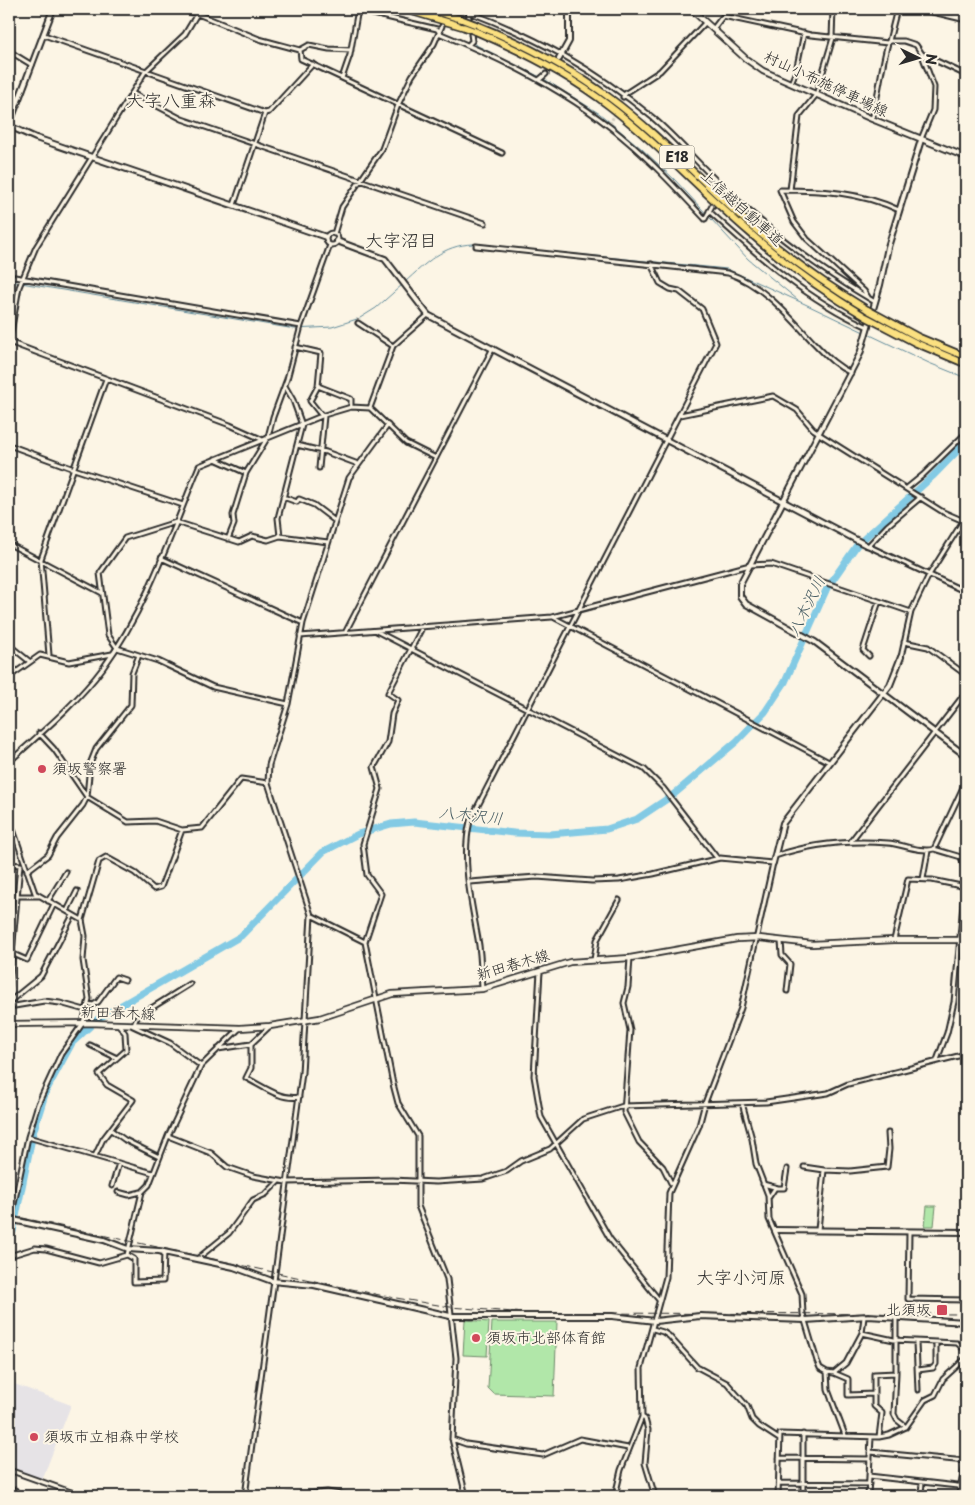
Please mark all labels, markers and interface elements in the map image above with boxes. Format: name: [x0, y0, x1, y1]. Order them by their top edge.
north arrow: [892, 32, 942, 82]
street label: 村山小布施停車場線: [761, 44, 893, 122]
text: N: [921, 53, 942, 66]
district label: 大字八重森: [126, 86, 216, 113]
road number: E18: [660, 146, 694, 168]
street label: 上信越自動車道: [696, 163, 790, 251]
district label: 大字沼目: [365, 226, 437, 253]
water label: 八木沢川: [780, 572, 830, 640]
place label: 須坂警察署: [52, 756, 127, 779]
marker: 須坂警察署: [36, 763, 48, 775]
water label: 八木沢川: [438, 799, 504, 829]
street label: 新田春木線: [473, 942, 552, 985]
street label: 新田春木線: [80, 999, 156, 1024]
district label: 大字小河原: [696, 1263, 786, 1290]
place label: 北須坂: [886, 1297, 931, 1320]
marker: 北須坂: [935, 1303, 949, 1317]
place label: 須坂市北部体育館: [486, 1325, 606, 1348]
marker: 須坂市北部体育館: [470, 1332, 482, 1344]
place label: 須坂市立相森中学校: [44, 1424, 179, 1447]
marker: 須坂市立相森中学校: [28, 1431, 40, 1443]

